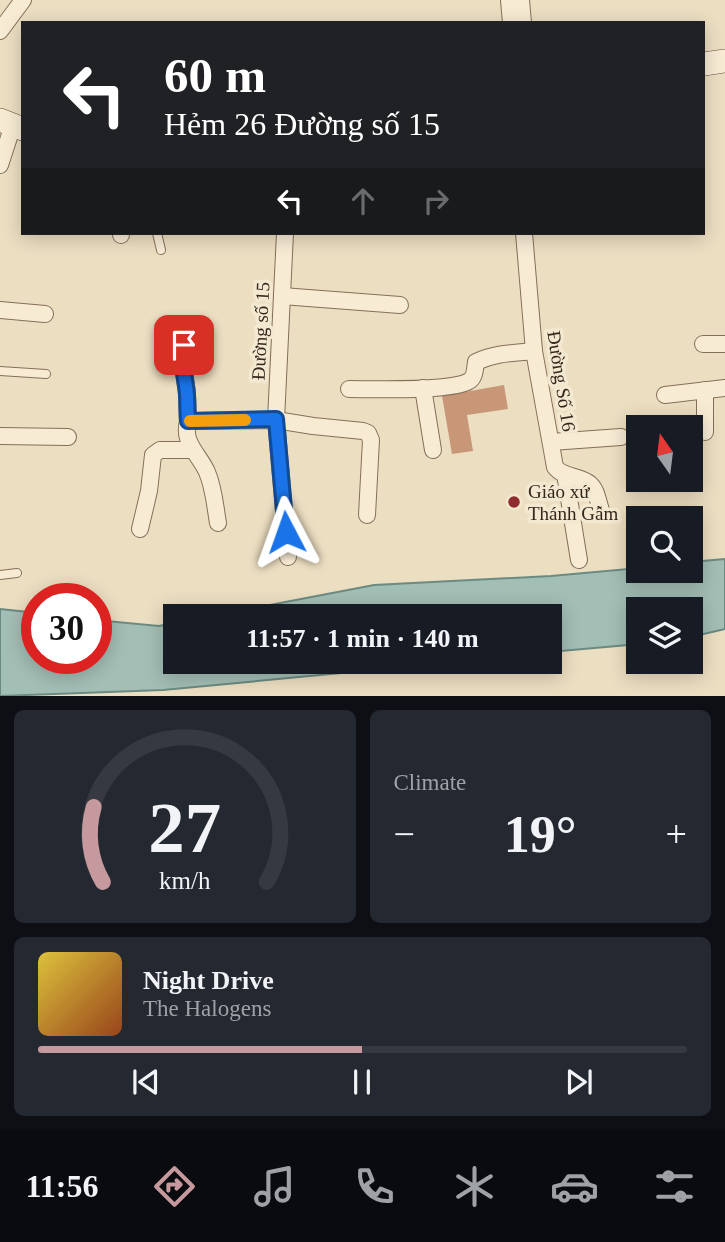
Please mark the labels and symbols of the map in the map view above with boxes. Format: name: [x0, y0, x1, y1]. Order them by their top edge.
street label: Đường số 15: [247, 281, 274, 381]
pin: [154, 315, 214, 375]
street label: Đường Số 16: [543, 329, 580, 433]
north arrow: [626, 415, 704, 492]
place label: Giáo xứ Thánh Gẫm: [528, 481, 618, 524]
marker: Giáo xứ Thánh Gẫm: [506, 494, 522, 510]
position arrow: [249, 495, 323, 569]
speed limit sign: 30: [21, 583, 112, 674]

